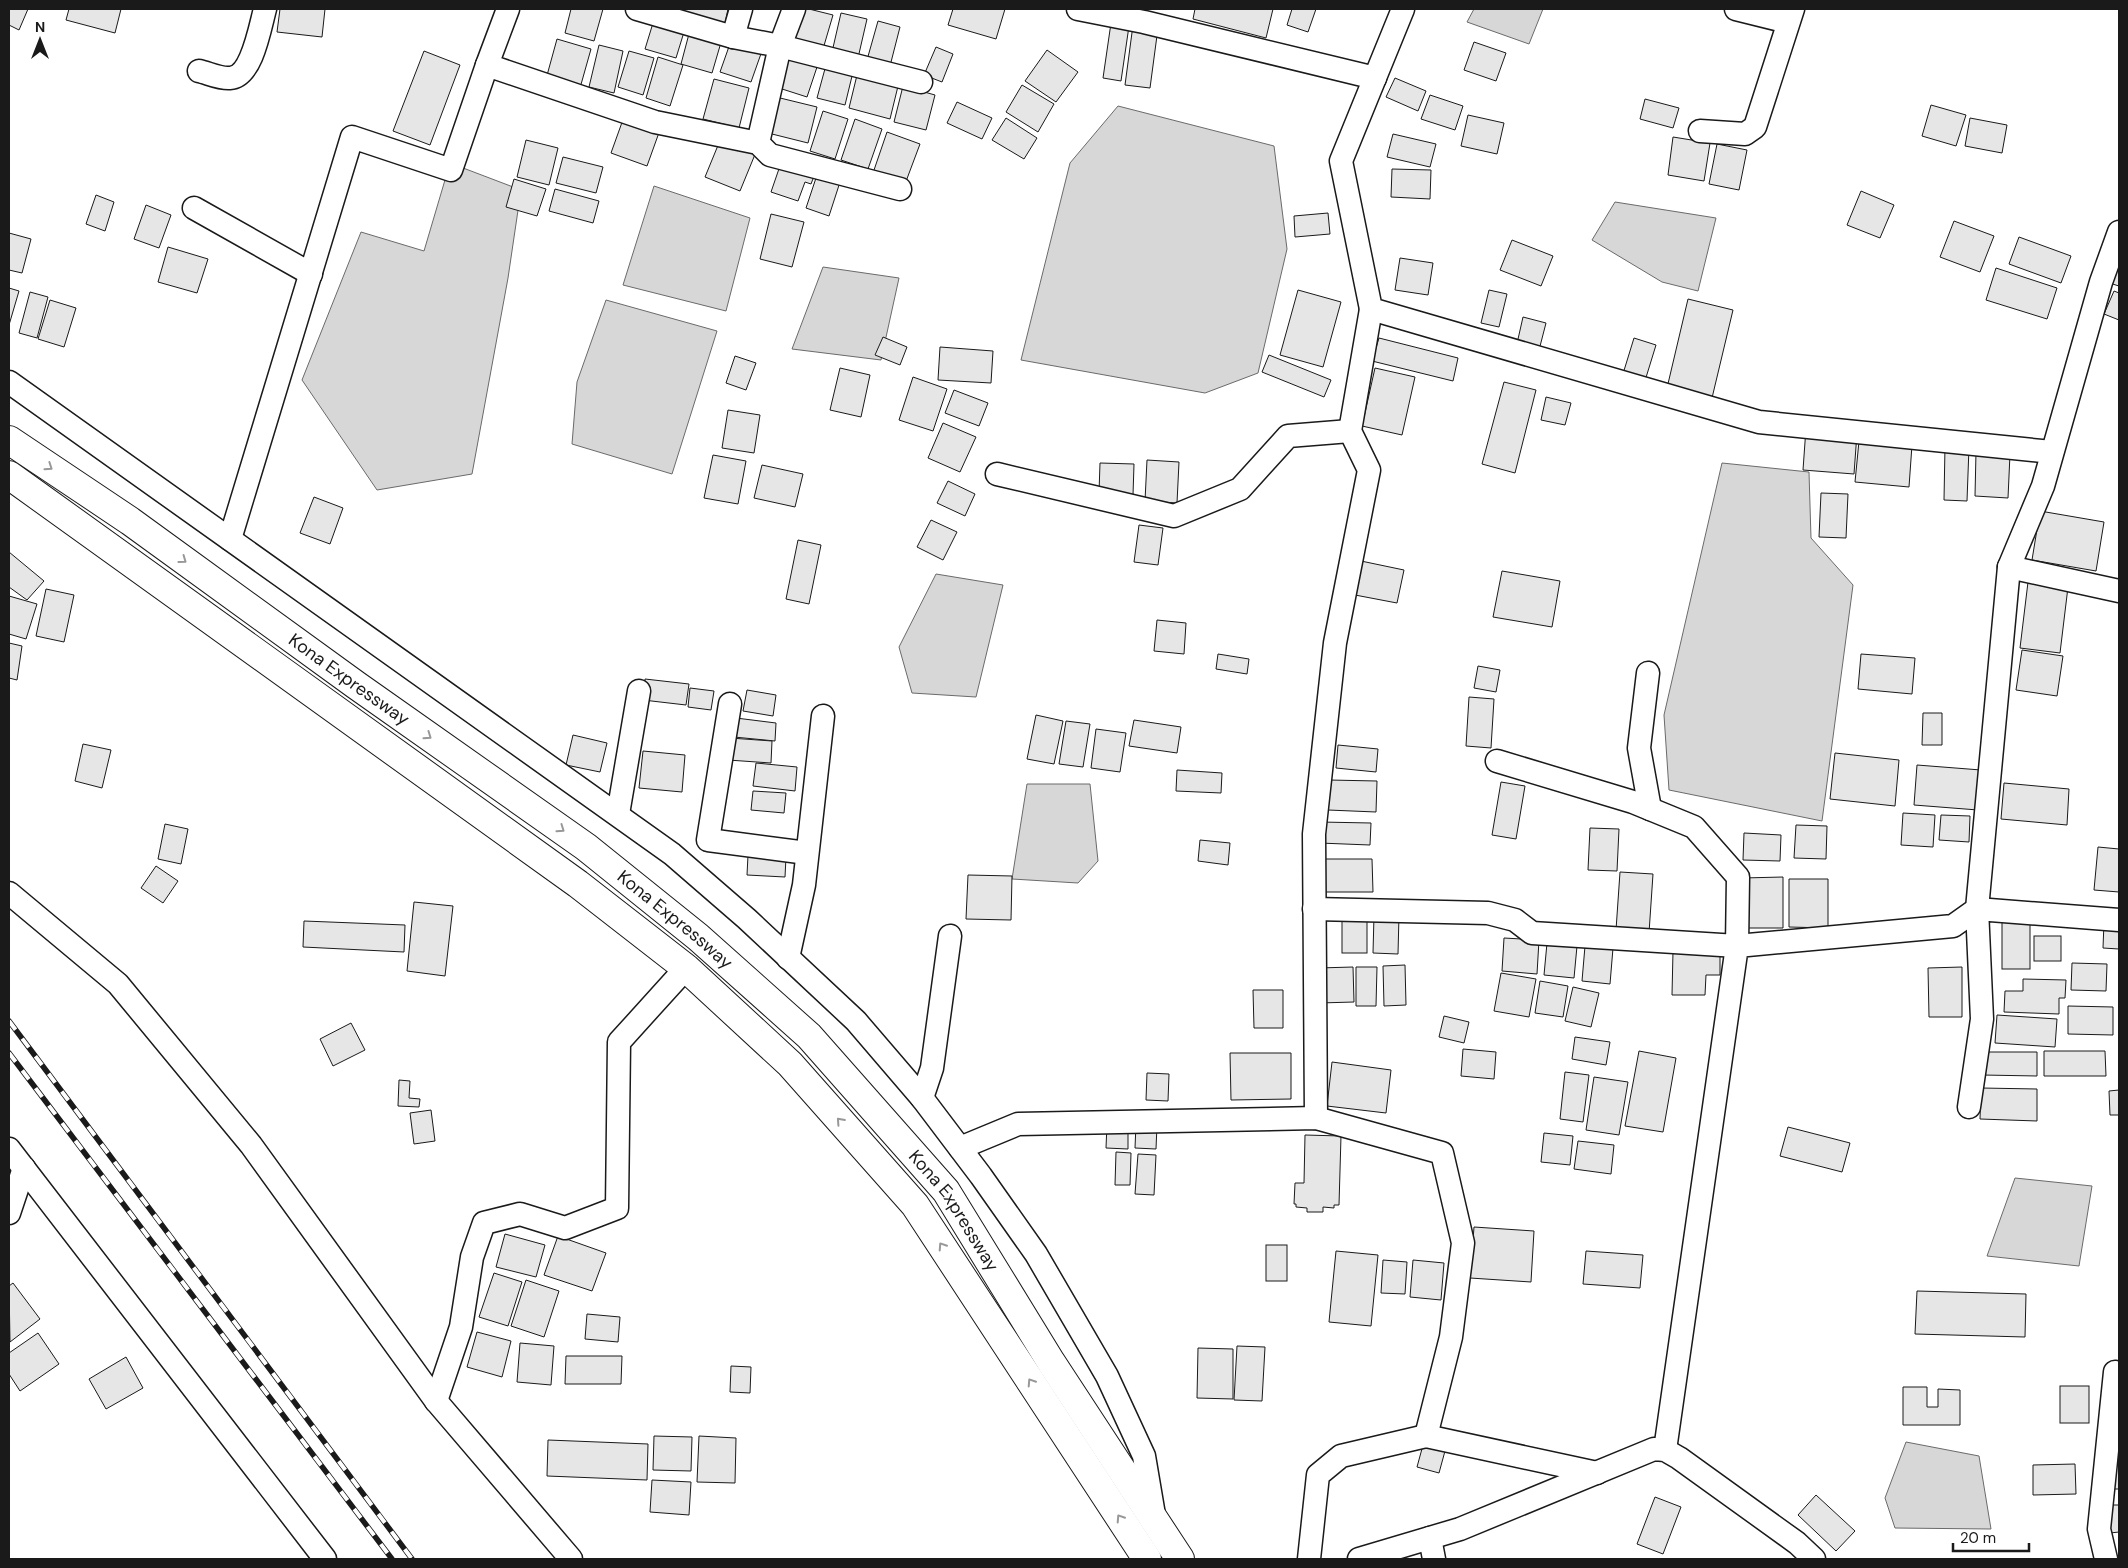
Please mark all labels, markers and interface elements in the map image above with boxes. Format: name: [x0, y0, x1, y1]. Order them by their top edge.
north arrow: [15, 15, 65, 65]
text: N: [35, 18, 45, 36]
one-way arrow: [43, 461, 53, 470]
one-way arrow: [177, 554, 186, 562]
street label: Kona Expressway: [284, 628, 414, 731]
one-way arrow: [423, 730, 432, 739]
one-way arrow: [555, 824, 564, 832]
street label: Kona Expressway: [612, 865, 738, 974]
one-way arrow: [837, 1117, 846, 1126]
street label: Kona Expressway: [903, 1145, 1004, 1276]
one-way arrow: [939, 1243, 948, 1252]
one-way arrow: [1028, 1379, 1037, 1388]
one-way arrow: [1117, 1515, 1126, 1524]
scale bar: [1953, 1520, 2029, 1552]
text: 20 m: [1960, 1528, 1996, 1548]

